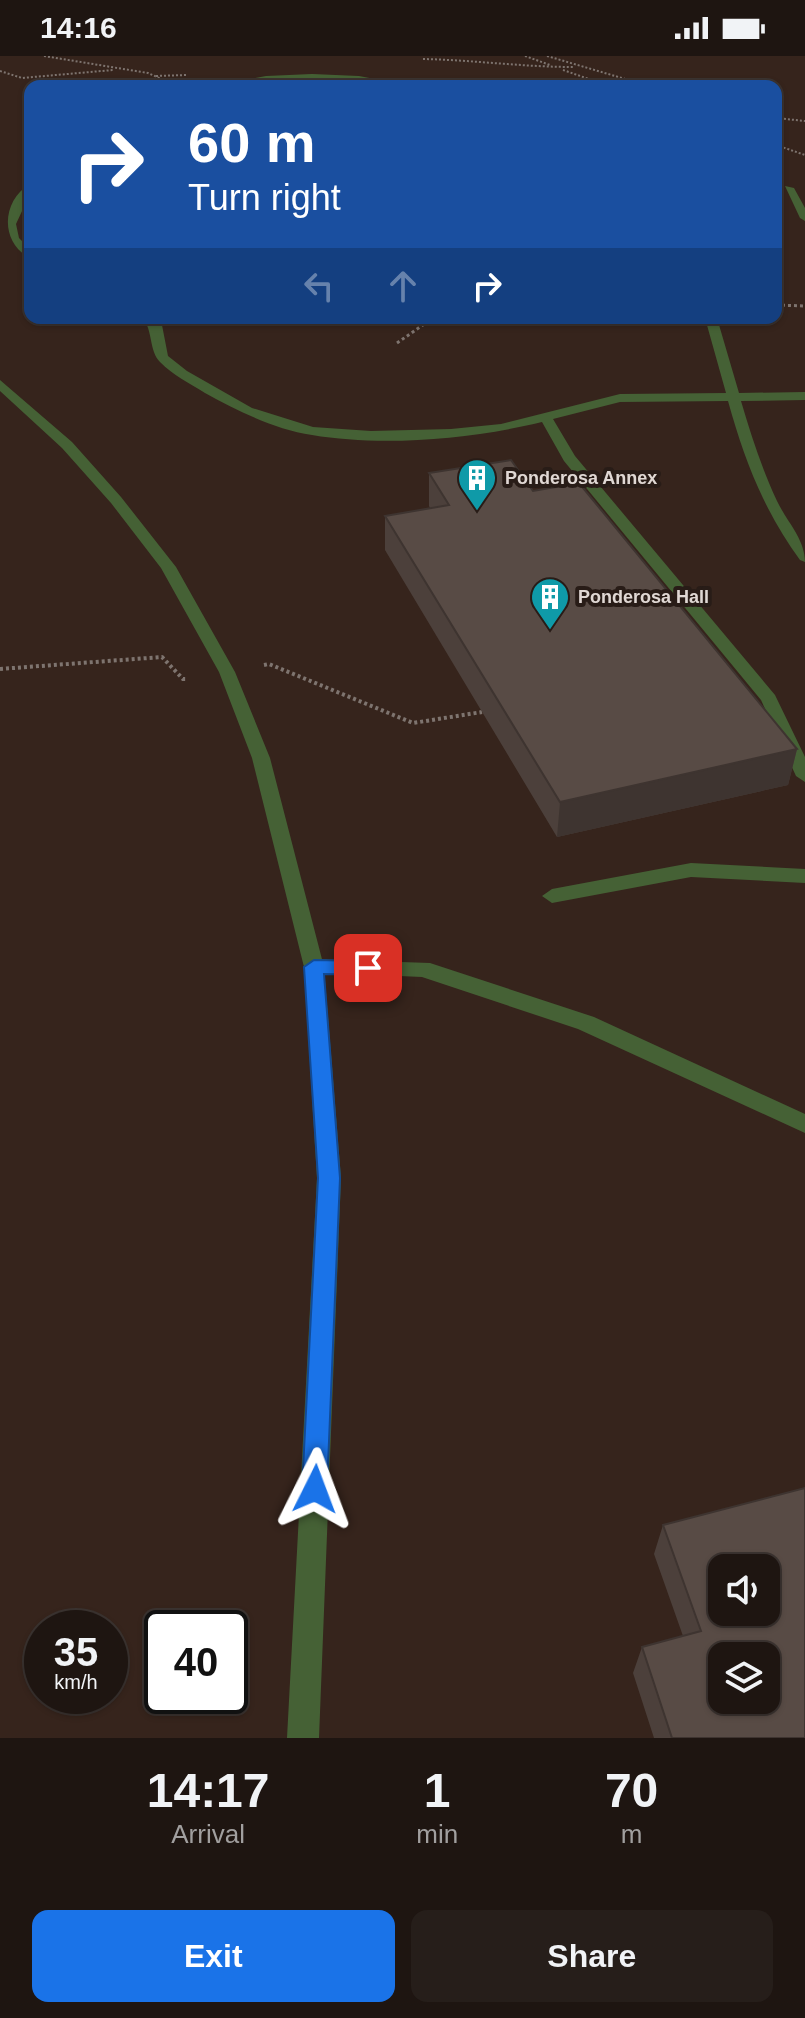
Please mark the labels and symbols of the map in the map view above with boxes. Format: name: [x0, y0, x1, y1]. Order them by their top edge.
building icon: Ponderosa Annex: [456, 457, 498, 512]
place label: Ponderosa Annex: [505, 468, 657, 488]
building icon: Ponderosa Hall: [529, 576, 571, 631]
place label: Ponderosa Hall: [578, 587, 709, 607]
pin: [334, 934, 402, 1002]
position arrow: [273, 1447, 357, 1531]
speed limit sign: 40: [144, 1610, 248, 1714]

